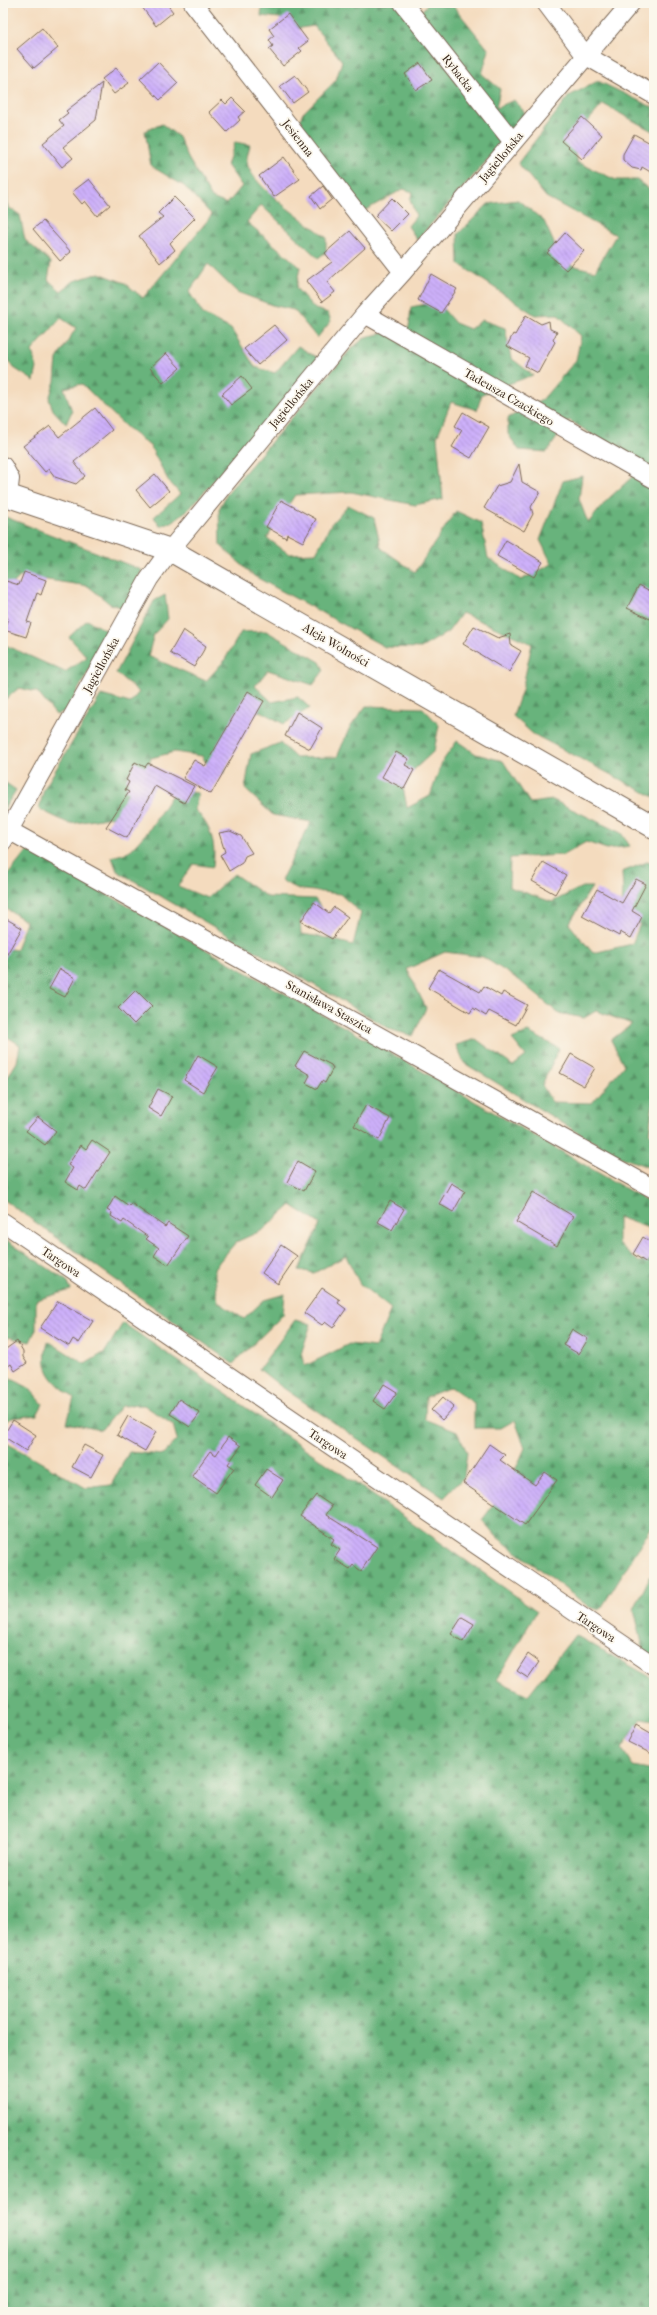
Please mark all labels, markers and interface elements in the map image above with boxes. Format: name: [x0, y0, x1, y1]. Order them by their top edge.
street label: Rybacka: [439, 52, 477, 95]
street label: Jesienna: [278, 116, 317, 160]
street label: Jagiellońska: [475, 129, 526, 186]
street label: Tadeusza Czackiego: [461, 365, 557, 429]
street label: Jagiellońska: [265, 375, 316, 432]
street label: Aleja Wolności: [299, 620, 372, 670]
street label: Jagiellońska: [80, 634, 122, 696]
street label: Stanisława Staszica: [283, 977, 375, 1037]
street label: Targowa: [39, 1244, 84, 1280]
street label: Targowa: [306, 1426, 351, 1462]
street label: Targowa: [574, 1609, 619, 1645]

